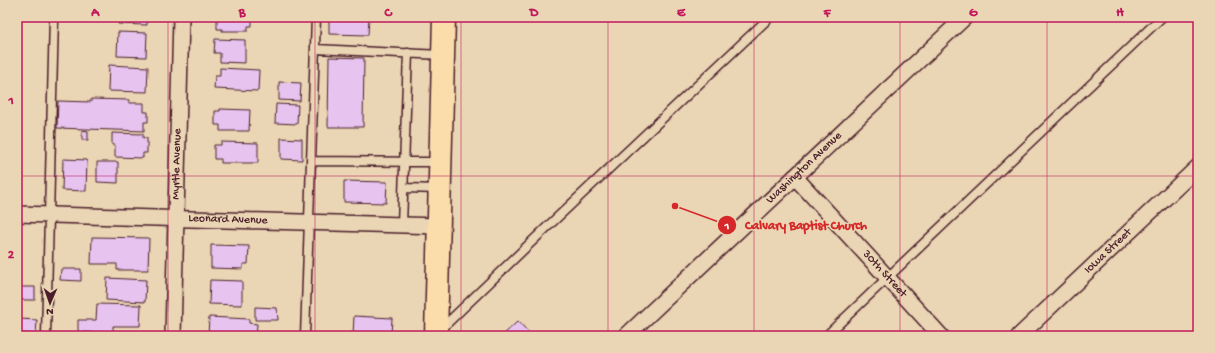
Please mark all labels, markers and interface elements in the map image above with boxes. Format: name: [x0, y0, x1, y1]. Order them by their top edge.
text: A: [90, 6, 100, 21]
text: B: [238, 6, 247, 21]
text: C: [383, 6, 393, 21]
text: D: [529, 6, 539, 21]
text: E: [677, 6, 686, 21]
text: F: [823, 6, 832, 21]
text: G: [969, 6, 978, 21]
text: H: [1116, 6, 1124, 21]
text: 1: [7, 94, 14, 109]
street label: Myrtle Avenue: [169, 127, 185, 200]
street label: Washington Avenue: [764, 129, 846, 207]
street label: Leonard Avenue: [188, 212, 269, 228]
callout: Calvary Baptist Church: [717, 212, 875, 237]
text: Calvary Baptist Church: [744, 219, 867, 235]
text: 1: [724, 220, 730, 234]
street label: Iowa Street: [1082, 225, 1136, 277]
street label: 30th Street: [858, 247, 910, 302]
text: 2: [8, 248, 15, 263]
north arrow: [30, 283, 70, 323]
text: N: [46, 305, 54, 317]

